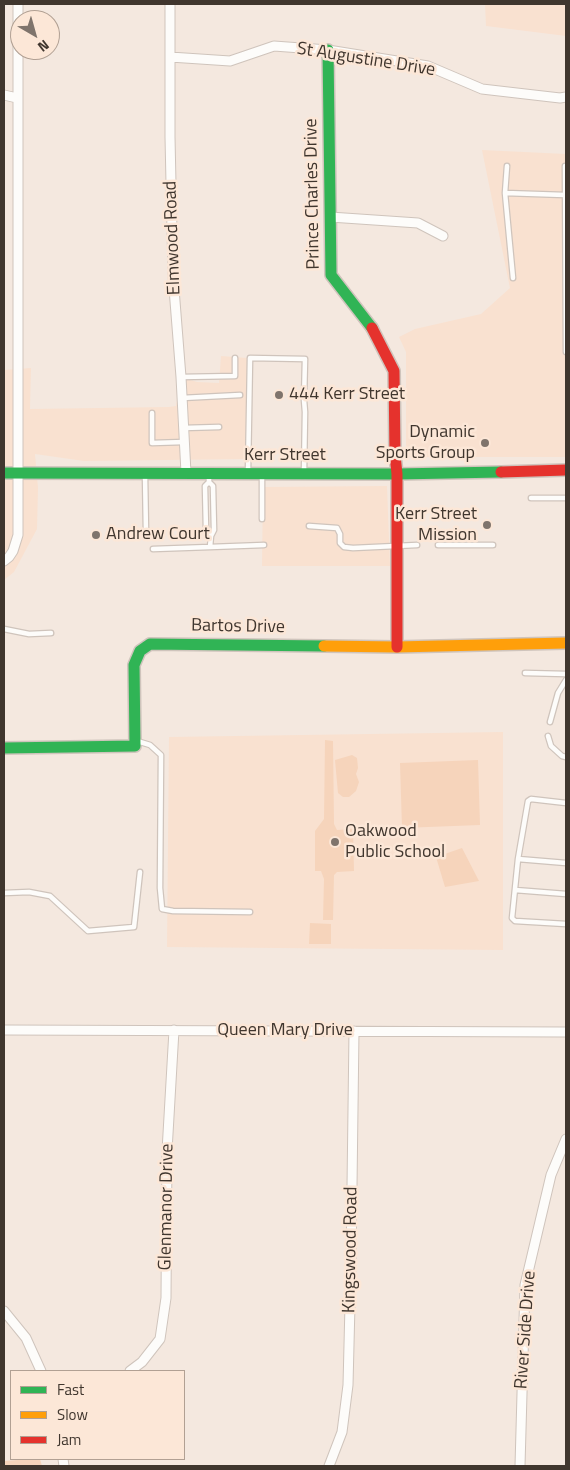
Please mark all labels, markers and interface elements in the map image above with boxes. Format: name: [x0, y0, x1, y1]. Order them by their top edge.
north arrow: [10, 10, 60, 60]
text: N: [34, 35, 54, 58]
street label: St Augustine Drive: [295, 38, 437, 82]
street label: Prince Charles Drive: [301, 118, 325, 270]
street label: Elmwood Road: [160, 181, 186, 295]
place label: 444 Kerr Street: [289, 384, 405, 406]
marker: 444 Kerr Street: [273, 389, 285, 401]
place label: Dynamic Sports Group: [376, 422, 475, 464]
marker: Dynamic Sports Group: [479, 437, 491, 449]
street label: Kerr Street: [244, 445, 326, 467]
place label: Kerr Street Mission: [395, 504, 477, 546]
marker: Kerr Street Mission: [481, 519, 493, 531]
place label: Andrew Court: [106, 524, 210, 546]
marker: Andrew Court: [90, 529, 102, 541]
street label: Bartos Drive: [191, 615, 285, 639]
place label: Oakwood Public School: [345, 821, 445, 864]
marker: Oakwood Public School: [329, 836, 341, 848]
street label: Queen Mary Drive: [217, 1020, 353, 1042]
street label: Glenmanor Drive: [155, 1143, 179, 1271]
street label: Kingswood Road: [339, 1187, 363, 1313]
street label: River Side Drive: [511, 1270, 541, 1390]
legend: [10, 1370, 185, 1460]
text: Fast: [57, 1378, 84, 1401]
text: Slow: [57, 1403, 88, 1426]
text: Jam: [57, 1428, 81, 1451]

